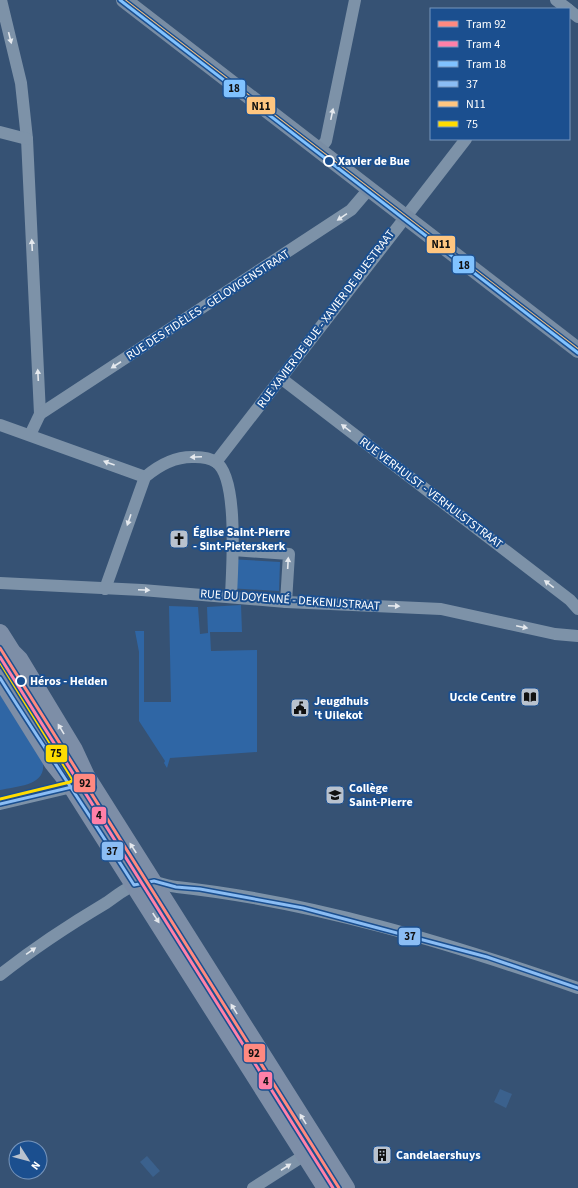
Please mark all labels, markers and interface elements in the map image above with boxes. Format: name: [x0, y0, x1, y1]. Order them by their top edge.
legend: [430, 8, 570, 140]
text: Tram 92: [466, 16, 506, 33]
one-way arrow: [7, 32, 13, 44]
text: Tram 4: [466, 36, 500, 53]
text: Tram 18: [466, 56, 506, 73]
text: 37: [466, 76, 478, 93]
line badge: 18: [223, 79, 246, 98]
text: 18: [228, 81, 240, 96]
line badge: N11: [246, 96, 276, 115]
text: N11: [466, 96, 486, 113]
text: N11: [252, 99, 271, 114]
one-way arrow: [329, 108, 335, 121]
text: 75: [466, 116, 478, 133]
place label: Xavier de Bue: [338, 153, 410, 170]
marker: Xavier de Bue: [323, 155, 335, 167]
one-way arrow: [337, 213, 347, 221]
street label: RUE XAVIER DE BUE - XAVIER DE BUESTRAAT: [253, 226, 399, 412]
line badge: N11: [426, 235, 456, 254]
text: N11: [432, 237, 451, 252]
one-way arrow: [29, 238, 35, 251]
street label: RUE DES FIDÈLES - GELOVIGENSTRAAT: [123, 245, 294, 364]
line badge: 18: [452, 255, 475, 274]
text: 18: [458, 258, 470, 273]
one-way arrow: [111, 361, 121, 369]
one-way arrow: [35, 369, 42, 381]
one-way arrow: [340, 424, 351, 432]
street label: RUE VERHULST - VERHULSTSTRAAT: [356, 433, 507, 553]
one-way arrow: [189, 454, 202, 460]
one-way arrow: [103, 460, 115, 466]
one-way arrow: [126, 515, 132, 527]
place label: Église Saint-Pierre - Sint-Pieterskerk: [193, 524, 290, 555]
church icon: Église Saint-Pierre - Sint-Pieterskerk: [168, 528, 190, 550]
one-way arrow: [285, 557, 292, 569]
one-way arrow: [543, 580, 554, 588]
street label: RUE DU DOYENNÉ - DEKENIJSTRAAT: [200, 585, 381, 615]
one-way arrow: [138, 587, 150, 594]
one-way arrow: [388, 603, 400, 610]
one-way arrow: [516, 625, 528, 631]
place label: Héros - Helden: [30, 673, 107, 690]
marker: Héros - Helden: [15, 675, 27, 687]
library icon: Uccle Centre: [519, 686, 541, 708]
place label: Uccle Centre: [450, 689, 516, 706]
place label: Jeugdhuis 't Uilekot: [314, 693, 369, 724]
public building icon: Jeugdhuis 't Uilekot: [289, 697, 311, 719]
one-way arrow: [58, 723, 65, 735]
line badge: 75: [45, 744, 68, 763]
text: 75: [50, 746, 62, 761]
line badge: 92: [73, 773, 96, 793]
text: 92: [79, 776, 91, 791]
place label: Collège Saint-Pierre: [349, 780, 413, 811]
school or university icon: Collège Saint-Pierre: [324, 784, 346, 806]
line badge: 4: [91, 806, 107, 825]
text: 4: [96, 808, 102, 823]
line badge: 37: [101, 841, 124, 861]
one-way arrow: [129, 843, 137, 853]
text: 37: [106, 844, 118, 859]
one-way arrow: [152, 913, 160, 923]
line badge: 37: [398, 927, 421, 946]
text: 37: [404, 929, 416, 944]
one-way arrow: [26, 947, 36, 955]
one-way arrow: [231, 1003, 238, 1015]
line badge: 92: [243, 1043, 266, 1063]
text: 92: [248, 1046, 260, 1061]
line badge: 4: [258, 1071, 273, 1090]
text: 4: [263, 1074, 269, 1089]
one-way arrow: [300, 1113, 307, 1125]
north arrow: [8, 1140, 48, 1180]
building icon: Candelaershuys: [371, 1144, 393, 1166]
place label: Candelaershuys: [396, 1147, 480, 1164]
text: N: [27, 1158, 44, 1173]
one-way arrow: [281, 1163, 291, 1171]

